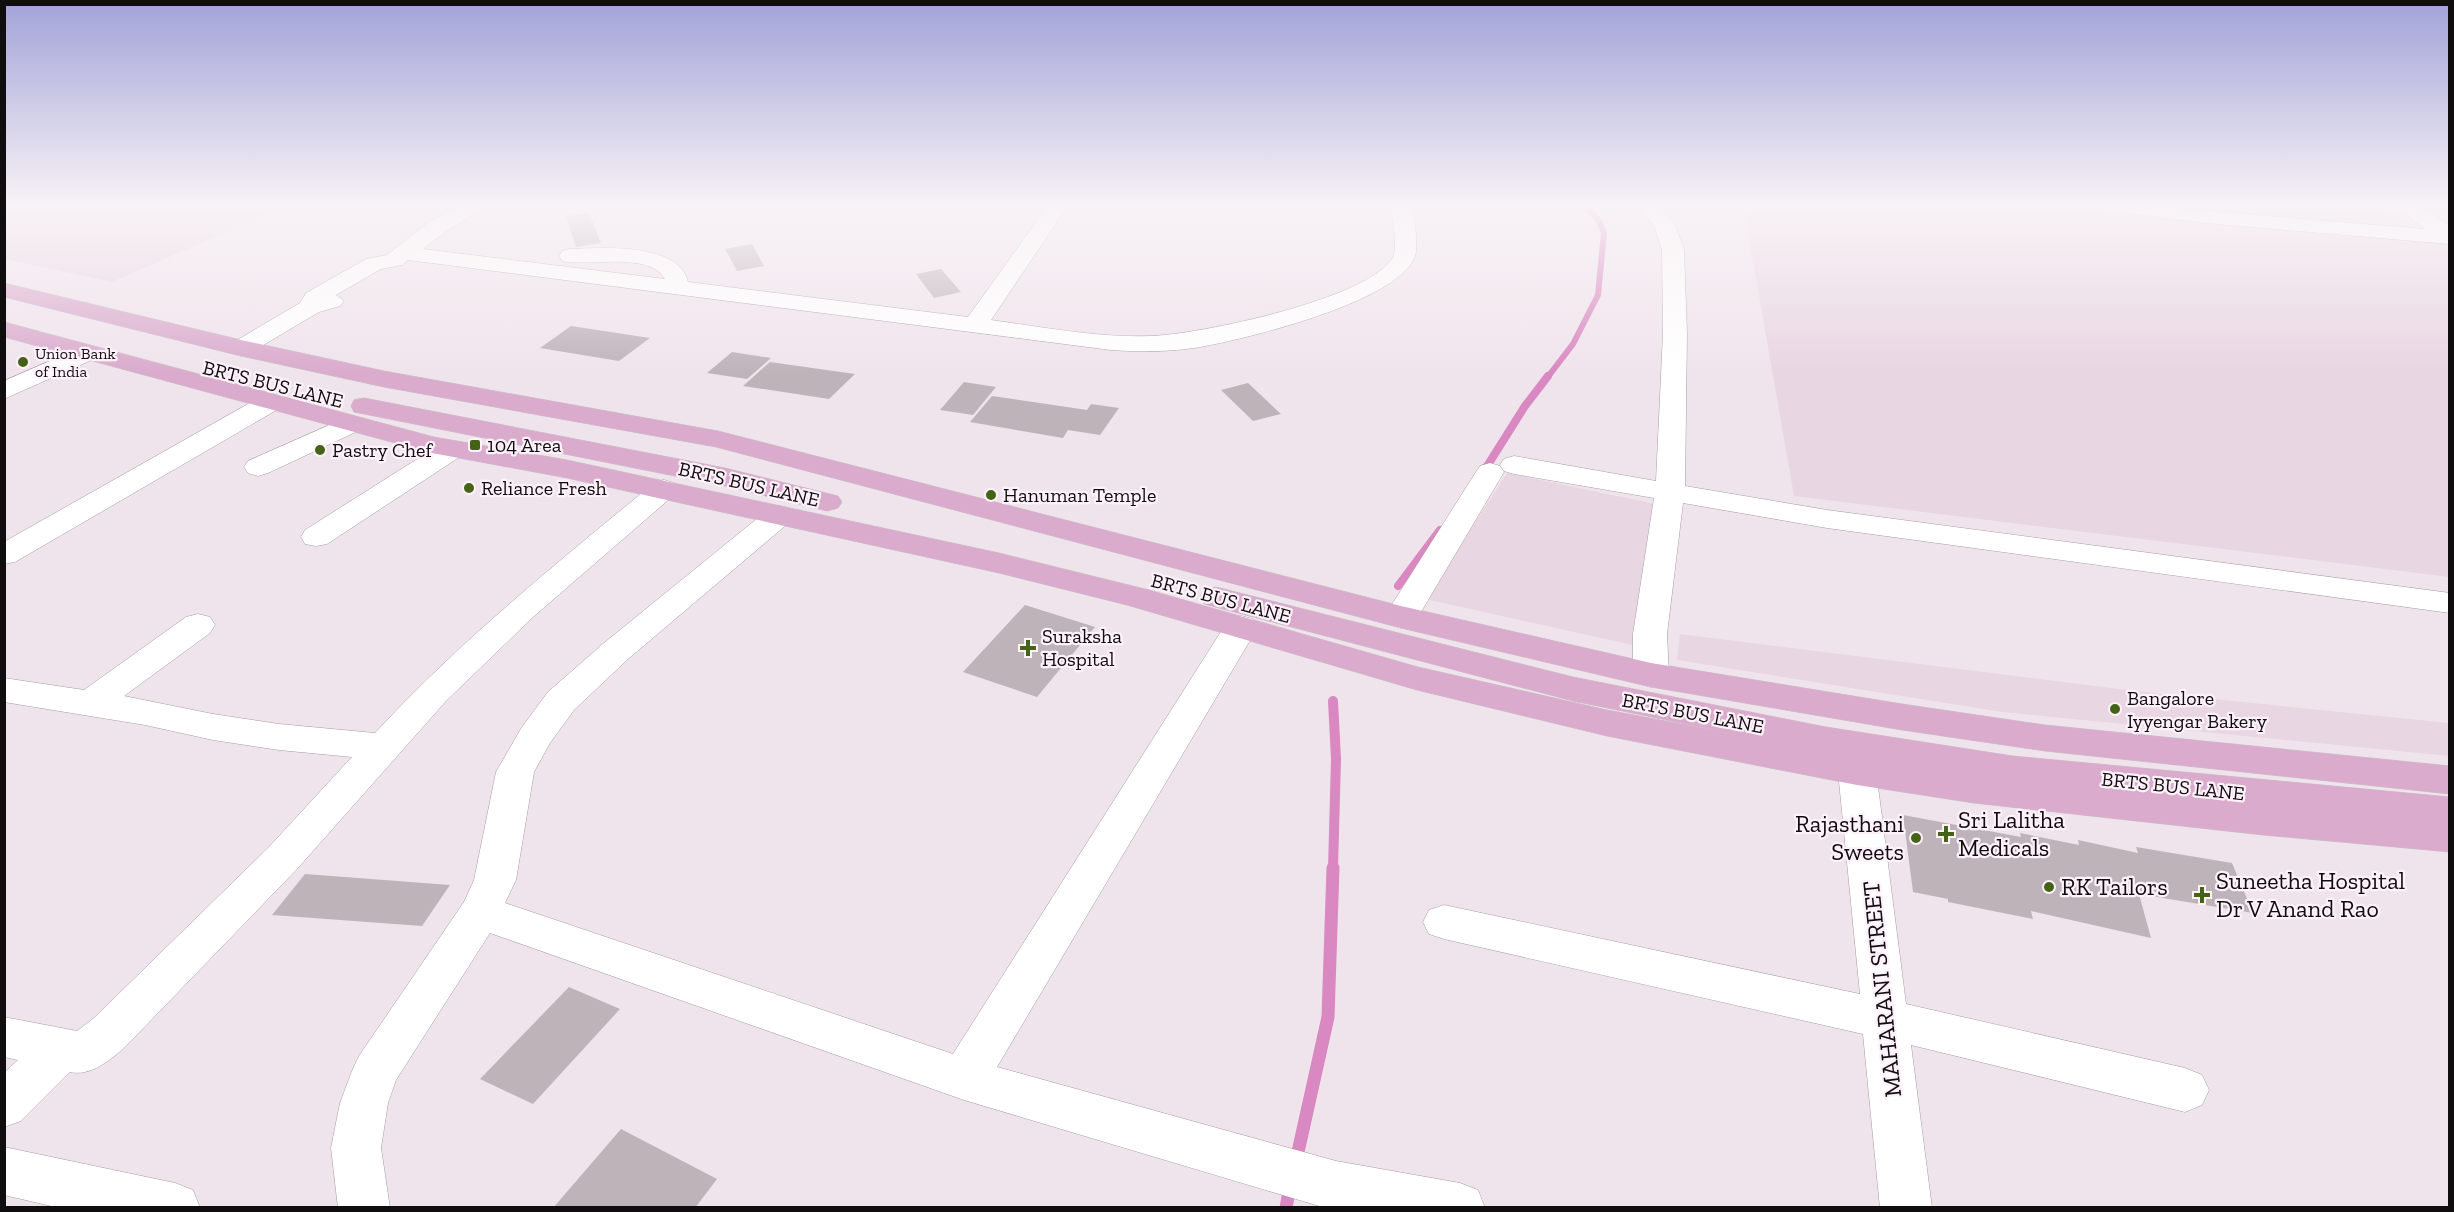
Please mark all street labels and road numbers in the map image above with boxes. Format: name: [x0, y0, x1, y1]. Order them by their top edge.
street label: BRTS BUS LANE: [200, 355, 346, 413]
street label: BRTS BUS LANE: [676, 456, 822, 512]
street label: BRTS BUS LANE: [1148, 568, 1294, 628]
street label: BRTS BUS LANE: [1620, 688, 1766, 738]
street label: BRTS BUS LANE: [2100, 767, 2246, 805]
street label: MAHARANI STREET: [1856, 879, 1907, 1099]

